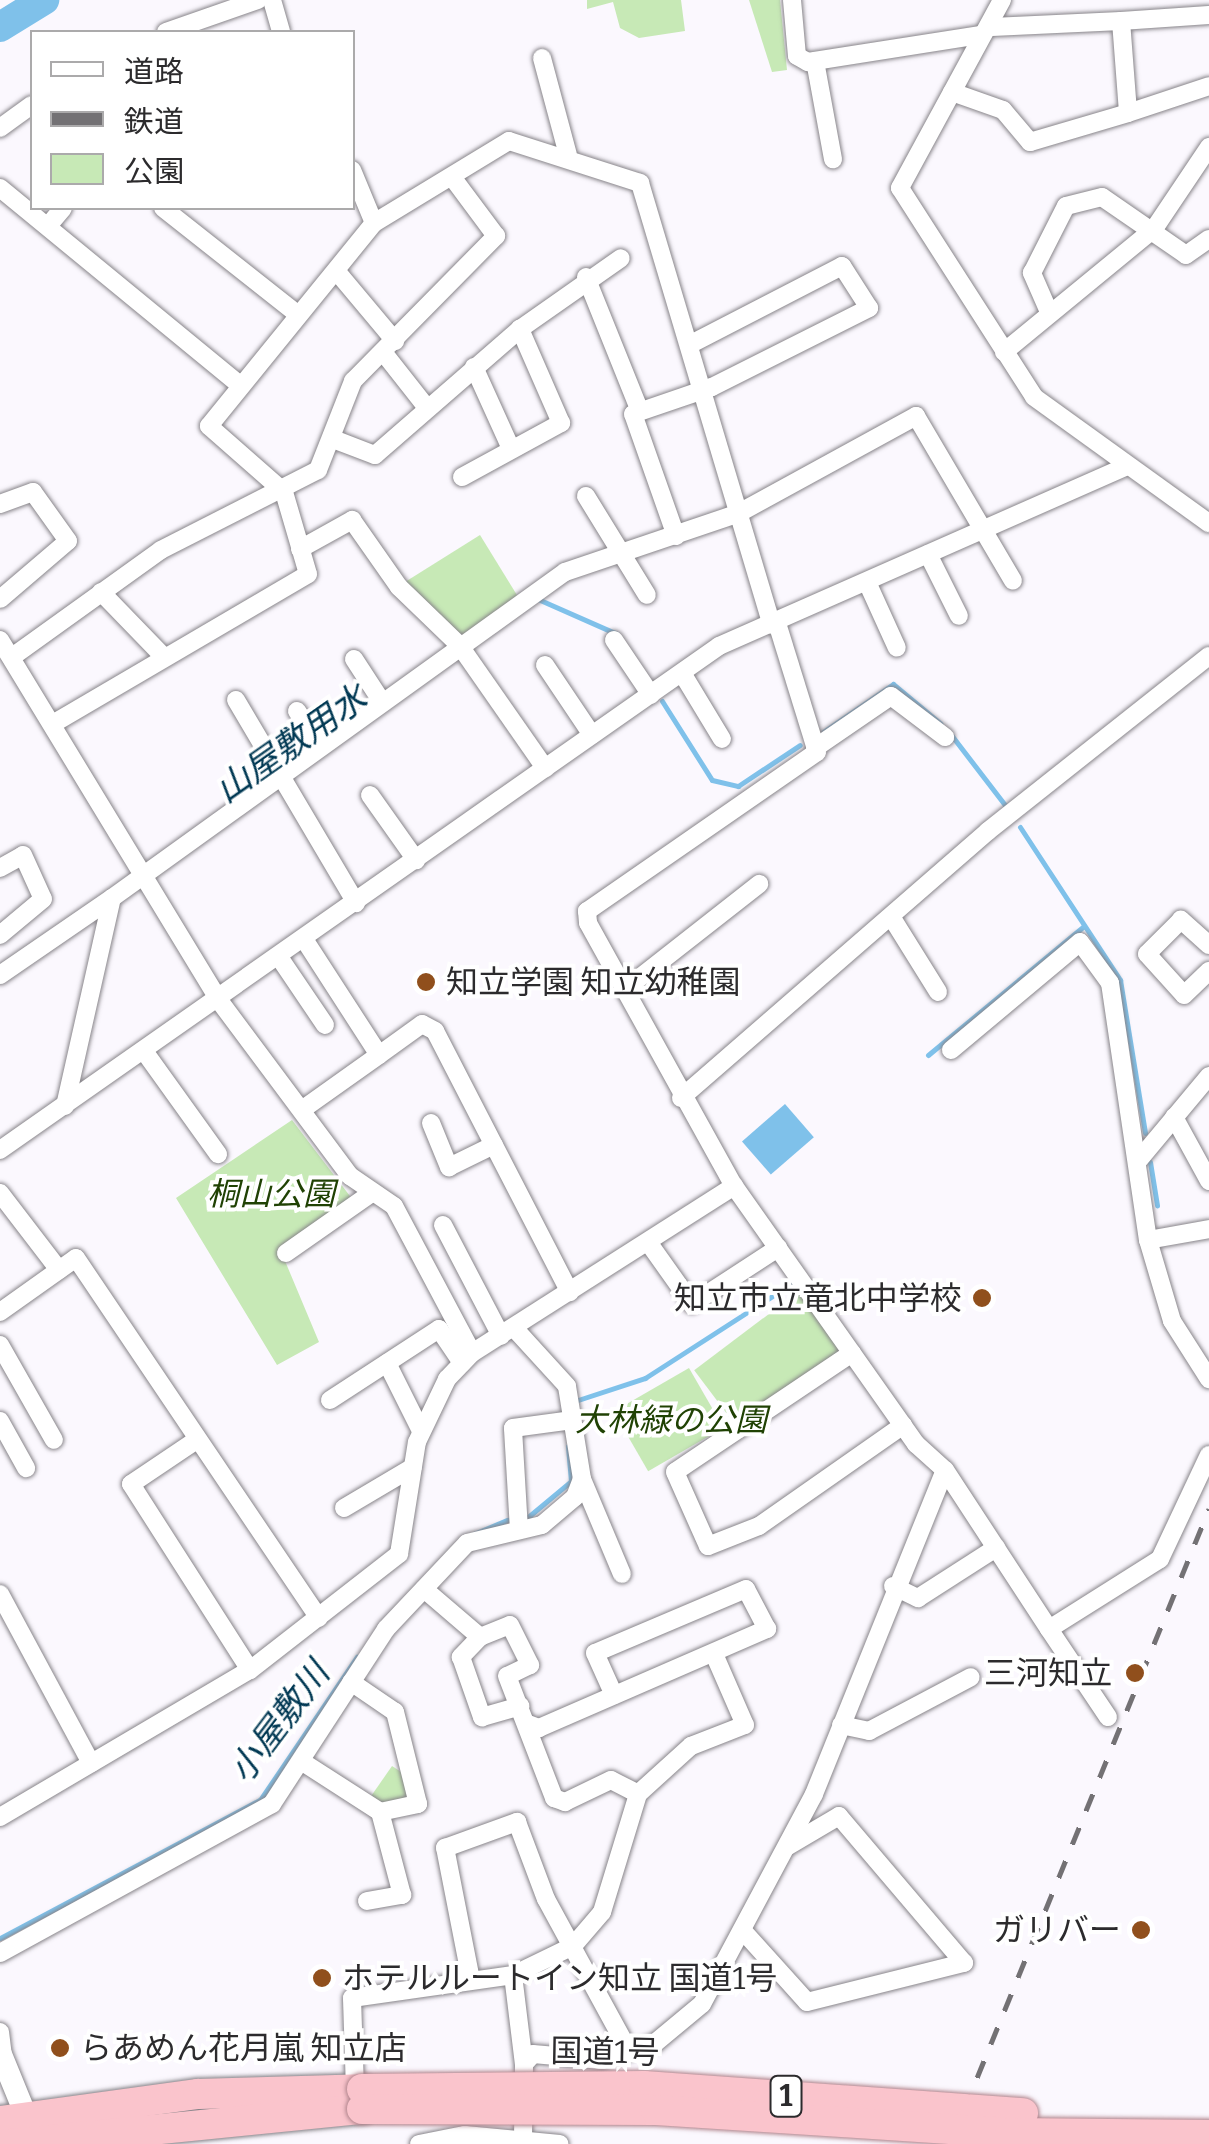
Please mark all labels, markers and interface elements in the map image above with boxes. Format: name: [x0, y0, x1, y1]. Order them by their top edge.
legend: [30, 30, 355, 210]
text: 道路: [124, 54, 184, 90]
text: 鉄道: [124, 104, 184, 140]
text: 公園: [124, 154, 184, 190]
water label: 山屋敷用水: [207, 677, 375, 811]
place label: 知立学園 知立幼稚園: [446, 963, 740, 1001]
marker: 知立学園 知立幼稚園: [415, 971, 437, 993]
park label: 桐山公園: [207, 1175, 335, 1213]
place label: 知立市立竜北中学校: [674, 1279, 962, 1317]
marker: 知立市立竜北中学校: [971, 1287, 993, 1309]
park label: 大林緑の公園: [575, 1401, 767, 1439]
water label: 小屋敷川: [220, 1653, 338, 1791]
place label: 三河知立: [984, 1654, 1112, 1692]
marker: 三河知立: [1122, 1660, 1148, 1686]
place label: ガリバー: [993, 1911, 1121, 1949]
marker: ガリバー: [1130, 1919, 1152, 1941]
place label: ホテルルートイン知立 国道1号: [342, 1959, 777, 1997]
marker: ホテルルートイン知立 国道1号: [311, 1967, 333, 1989]
place label: らあめん花月嵐 知立店: [80, 2029, 406, 2067]
street label: 国道1号: [550, 2032, 660, 2072]
marker: らあめん花月嵐 知立店: [49, 2037, 71, 2059]
road number: 1: [768, 2071, 804, 2121]

